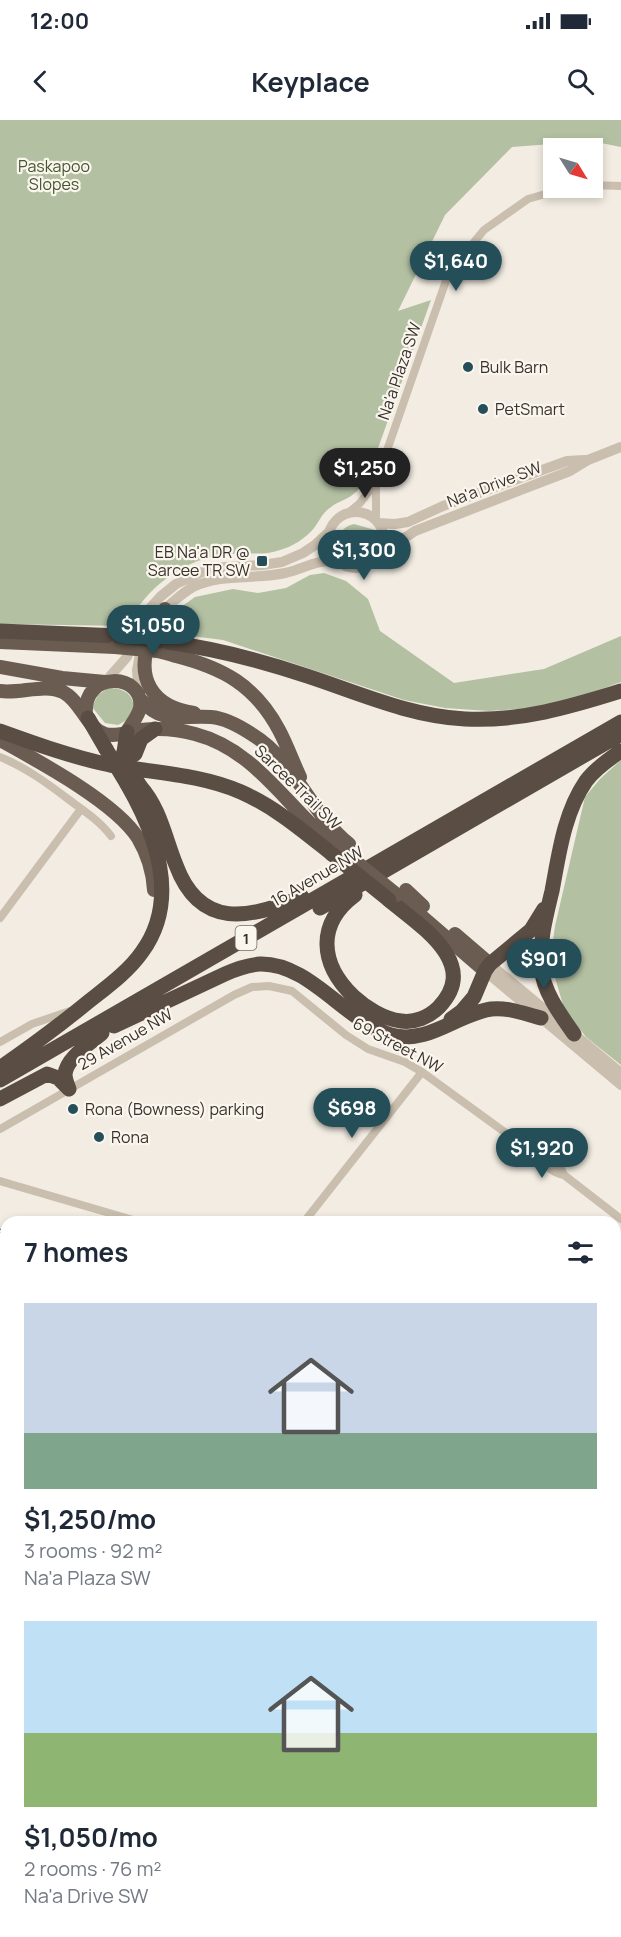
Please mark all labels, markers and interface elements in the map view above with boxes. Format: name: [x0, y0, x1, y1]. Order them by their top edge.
text: 12:00: [30, 6, 89, 36]
text: Keyplace: [251, 63, 370, 100]
icon: back: [24, 65, 57, 98]
icon: search: [564, 65, 597, 98]
north arrow: [543, 138, 603, 198]
map controls: [543, 138, 603, 198]
park label: Paskapoo Slopes: [18, 155, 90, 195]
pin: $1,640: [407, 241, 505, 292]
text: $1,640: [424, 247, 488, 274]
street label: Na'a Plaza SW: [372, 319, 426, 423]
place label: Bulk Barn: [480, 356, 548, 378]
marker: Bulk Barn: [461, 360, 475, 374]
place label: PetSmart: [495, 398, 565, 420]
marker: PetSmart: [476, 402, 490, 416]
pin: $1,250: [316, 448, 414, 499]
text: $1,250: [333, 454, 397, 481]
street label: Na'a Drive SW: [444, 456, 544, 512]
pin: $1,300: [315, 530, 413, 581]
text: $1,300: [332, 536, 396, 563]
place label: EB Na'a DR @ Sarcee TR SW: [148, 541, 250, 581]
marker: EB Na'a DR @ Sarcee TR SW: [255, 554, 269, 568]
pin: $1,050: [104, 605, 202, 656]
text: $1,050: [121, 611, 185, 638]
street label: Sarcee Trail SW: [250, 740, 346, 834]
street label: 16 Avenue NW: [267, 841, 367, 911]
road number: 1: [236, 926, 256, 950]
pin: $901: [508, 939, 580, 990]
text: $901: [521, 945, 567, 972]
street label: 29 Avenue NW: [74, 1003, 176, 1075]
street label: 69 Street NW: [349, 1012, 447, 1078]
pin: $698: [316, 1088, 388, 1139]
text: $698: [327, 1094, 377, 1121]
place label: Rona (Bowness) parking: [85, 1098, 264, 1120]
marker: Rona (Bowness) parking: [66, 1102, 80, 1116]
place label: Rona: [111, 1126, 149, 1148]
pin: $1,920: [493, 1128, 591, 1179]
marker: Rona: [92, 1130, 106, 1144]
text: $1,920: [510, 1134, 574, 1161]
text: 7 homes: [24, 1234, 128, 1270]
icon: filters: [564, 1236, 597, 1269]
icon: home: [257, 1342, 365, 1450]
text: $1,250/mo: [24, 1501, 156, 1537]
text: 3 rooms · 92 m²: [24, 1537, 163, 1564]
text: Na'a Plaza SW: [24, 1564, 151, 1591]
icon: home: [257, 1660, 365, 1768]
text: $1,050/mo: [24, 1819, 158, 1855]
text: 2 rooms · 76 m²: [24, 1855, 161, 1882]
text: Na'a Drive SW: [24, 1882, 149, 1909]

